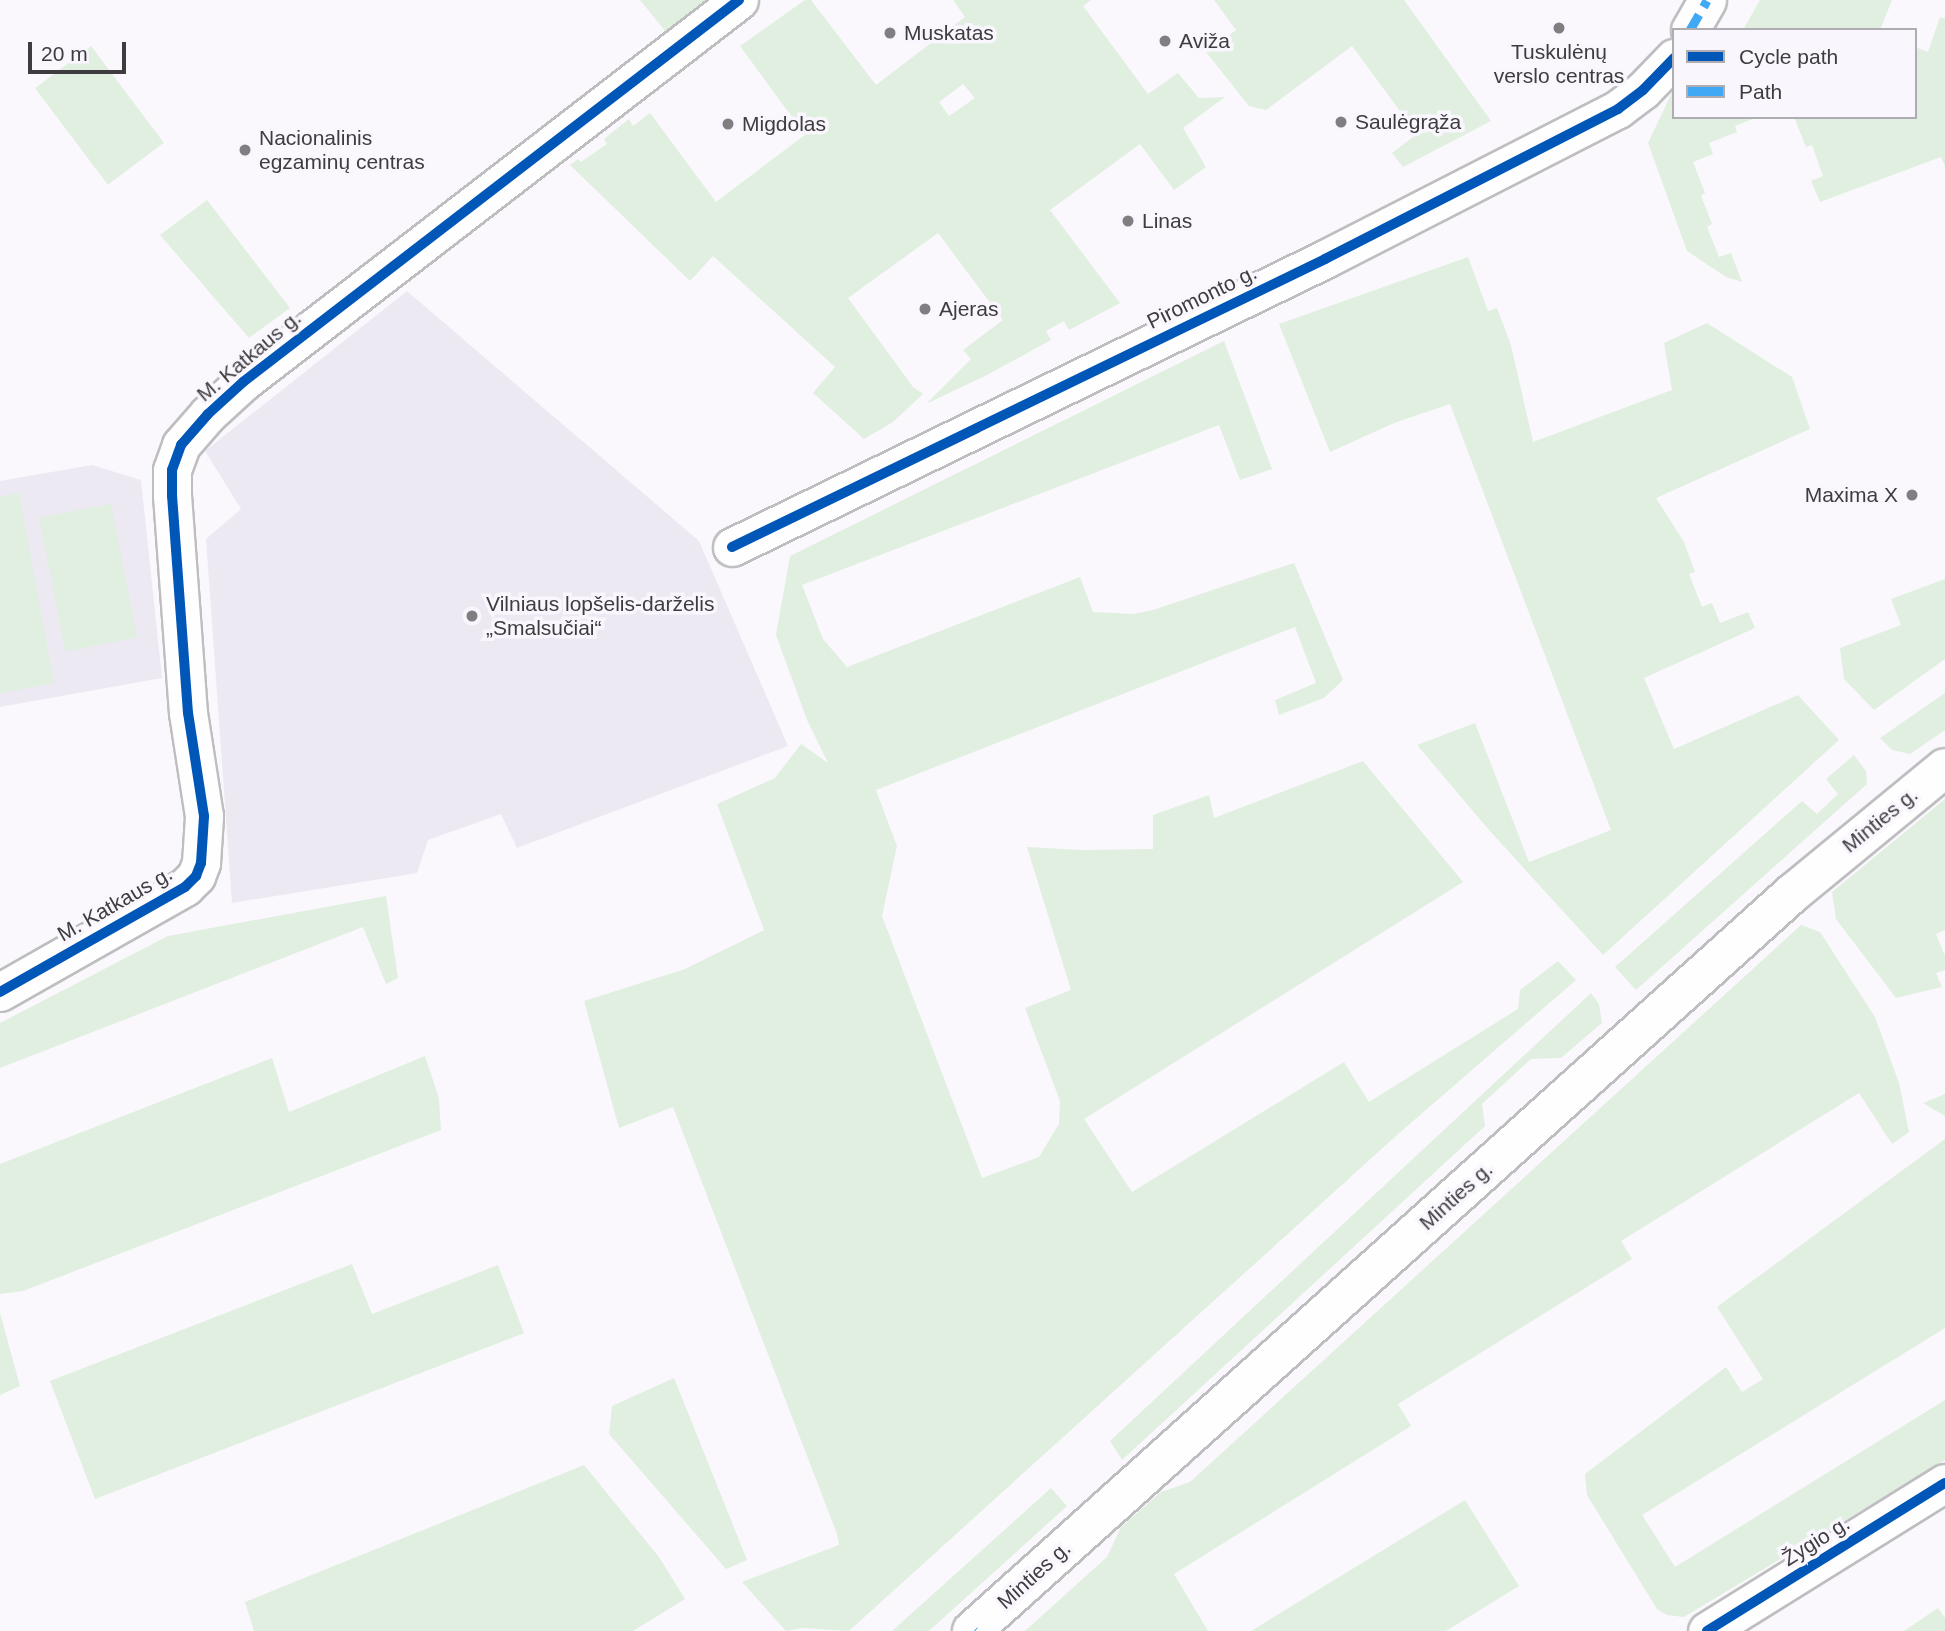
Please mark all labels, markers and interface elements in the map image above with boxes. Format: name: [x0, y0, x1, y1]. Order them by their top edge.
place label: Muskatas: [904, 20, 994, 46]
marker: Tuskulėnų verslo centras: [1551, 20, 1567, 36]
marker: Muskatas: [882, 25, 898, 41]
scale bar: [32, 28, 130, 72]
place label: Aviža: [1179, 28, 1230, 54]
legend: [1672, 28, 1917, 119]
marker: Aviža: [1157, 33, 1173, 49]
place label: Tuskulėnų verslo centras: [1494, 39, 1624, 89]
text: 20 m: [41, 42, 88, 65]
text: Cycle path: [1739, 45, 1838, 68]
text: Path: [1739, 80, 1782, 103]
place label: Saulėgrąža: [1355, 109, 1461, 135]
place label: Migdolas: [742, 111, 826, 137]
marker: Saulėgrąža: [1333, 114, 1349, 130]
marker: Migdolas: [720, 116, 736, 132]
place label: Nacionalinis egzaminų centras: [259, 125, 425, 175]
marker: Nacionalinis egzaminų centras: [237, 142, 253, 158]
place label: Linas: [1142, 208, 1192, 234]
marker: Linas: [1120, 213, 1136, 229]
street label: Piromonto g.: [1143, 260, 1261, 334]
place label: Ajeras: [939, 296, 999, 322]
marker: Ajeras: [917, 301, 933, 317]
street label: M. Katkaus g.: [192, 305, 306, 407]
place label: Maxima X: [1805, 482, 1898, 508]
marker: Maxima X: [1904, 487, 1920, 503]
place label: Vilniaus lopšelis-darželis „Smalsučiai“: [486, 591, 714, 641]
marker: Vilniaus lopšelis-darželis „Smalsučiai“: [464, 608, 480, 624]
street label: Minties g.: [1837, 782, 1923, 858]
street label: M. Katkaus g.: [53, 861, 177, 947]
street label: Minties g.: [1414, 1157, 1498, 1235]
street label: Žygio g.: [1778, 1511, 1854, 1571]
street label: Minties g.: [992, 1536, 1076, 1614]

